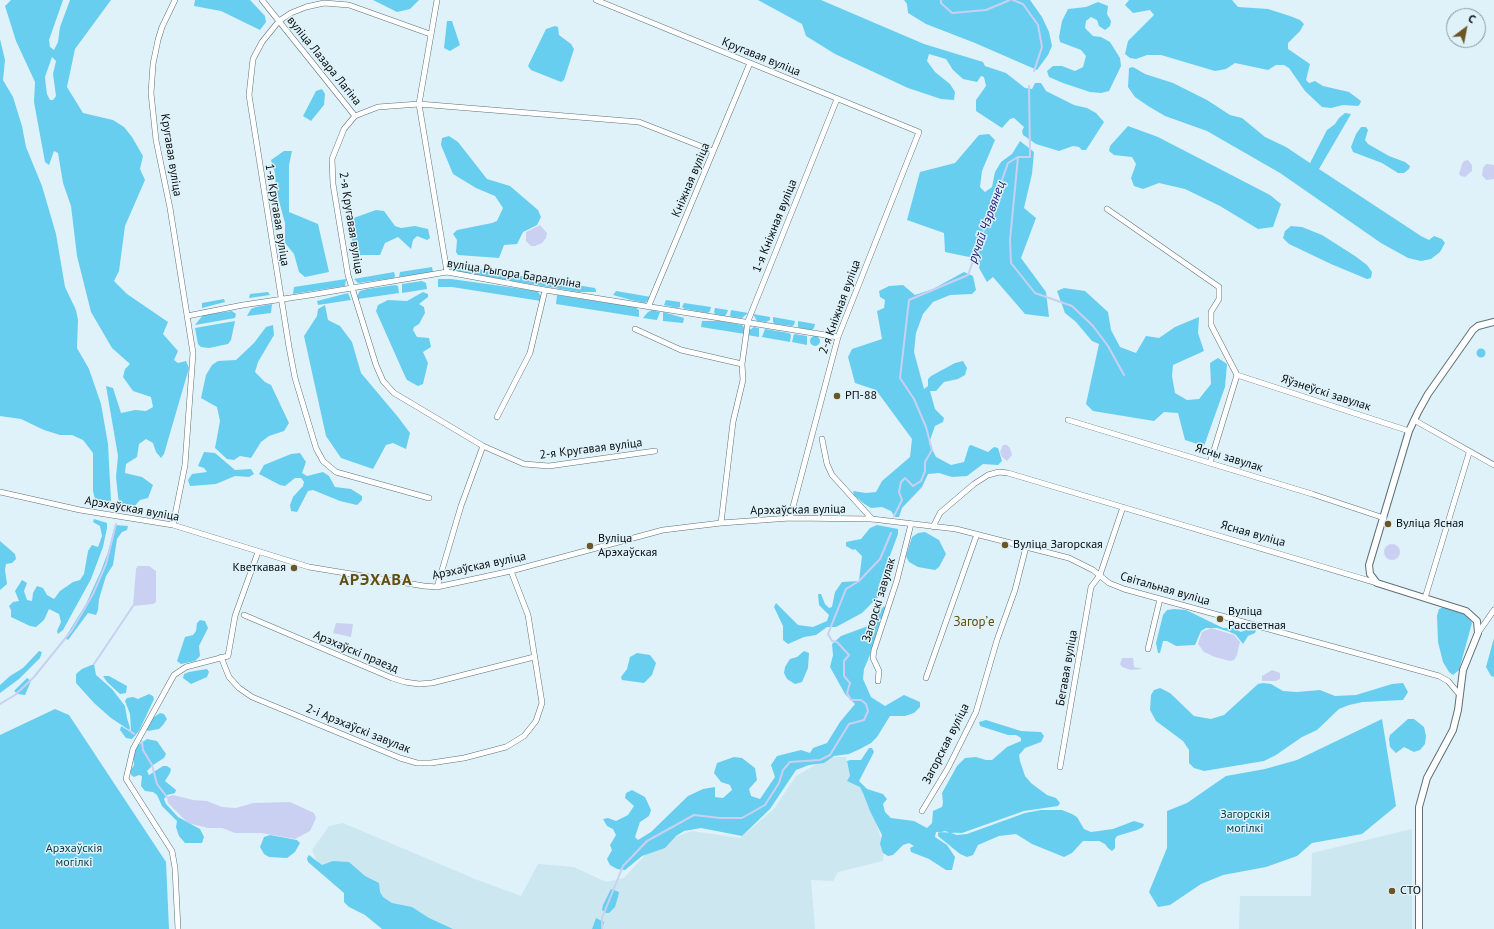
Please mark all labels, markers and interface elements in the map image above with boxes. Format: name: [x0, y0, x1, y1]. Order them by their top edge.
north arrow: [1446, 8, 1486, 48]
text: С: [1466, 11, 1478, 26]
street label: вуліца Лазара Лагіна: [284, 14, 364, 108]
street label: Кругавая вуліца: [720, 35, 802, 79]
street label: Кругавая вуліца: [157, 113, 185, 197]
street label: Кніжная вуліца: [669, 141, 713, 219]
street label: 1-я Кругавая вуліца: [262, 163, 292, 267]
street label: 2-я Кругавая вуліца: [336, 171, 366, 275]
street label: 1-я Кніжная вуліца: [750, 177, 800, 275]
water label: ручай Чэрвянец: [965, 179, 1009, 265]
street label: вуліца Рыгора Барадуліна: [446, 256, 582, 292]
street label: 2-я Кніжная вуліца: [816, 258, 864, 356]
street label: Яўзнеўскі завулак: [1279, 372, 1373, 414]
place label: РП-88: [845, 389, 877, 403]
marker: РП-88: [832, 391, 842, 401]
street label: 2-я Кругавая вуліца: [539, 436, 643, 462]
street label: Ясны завулак: [1193, 441, 1265, 475]
street label: Арэхаўская вуліца: [84, 494, 180, 524]
street label: Арэхаўская вуліца: [750, 502, 846, 518]
place label: Вуліца Ясная: [1396, 517, 1464, 531]
street label: Ясная вуліца: [1219, 518, 1287, 550]
marker: Вуліца Ясная: [1383, 519, 1393, 529]
place label: Вуліца Арэхаўская: [598, 532, 657, 560]
place label: Вуліца Загорская: [1013, 538, 1103, 552]
marker: Вуліца Загорская: [1000, 540, 1010, 550]
marker: Вуліца Арэхаўская: [585, 541, 595, 551]
street label: Арэхаўская вуліца: [431, 549, 527, 583]
street label: Загорскі завулак: [859, 556, 899, 644]
place label: Кветкавая: [232, 561, 286, 575]
marker: Кветкавая: [289, 563, 299, 573]
street label: Світальная вуліца: [1118, 569, 1212, 609]
district label: АРЭХАВА: [339, 570, 413, 590]
place label: Вуліца Рассветная: [1228, 605, 1286, 633]
district label: Загорʼе: [953, 614, 995, 630]
marker: Вуліца Рассветная: [1215, 614, 1225, 624]
street label: Арэхаўскі праезд: [311, 628, 401, 676]
street label: Бегавая вуліца: [1053, 629, 1081, 707]
street label: 2-і Арэхаўскі завулак: [304, 701, 412, 757]
street label: Загорская вуліца: [919, 701, 973, 787]
park label: Загорскія могілкі: [1220, 808, 1270, 836]
park label: Арэхаўскія могілкі: [46, 842, 102, 870]
place label: СТО: [1400, 884, 1421, 898]
marker: СТО: [1387, 886, 1397, 896]

